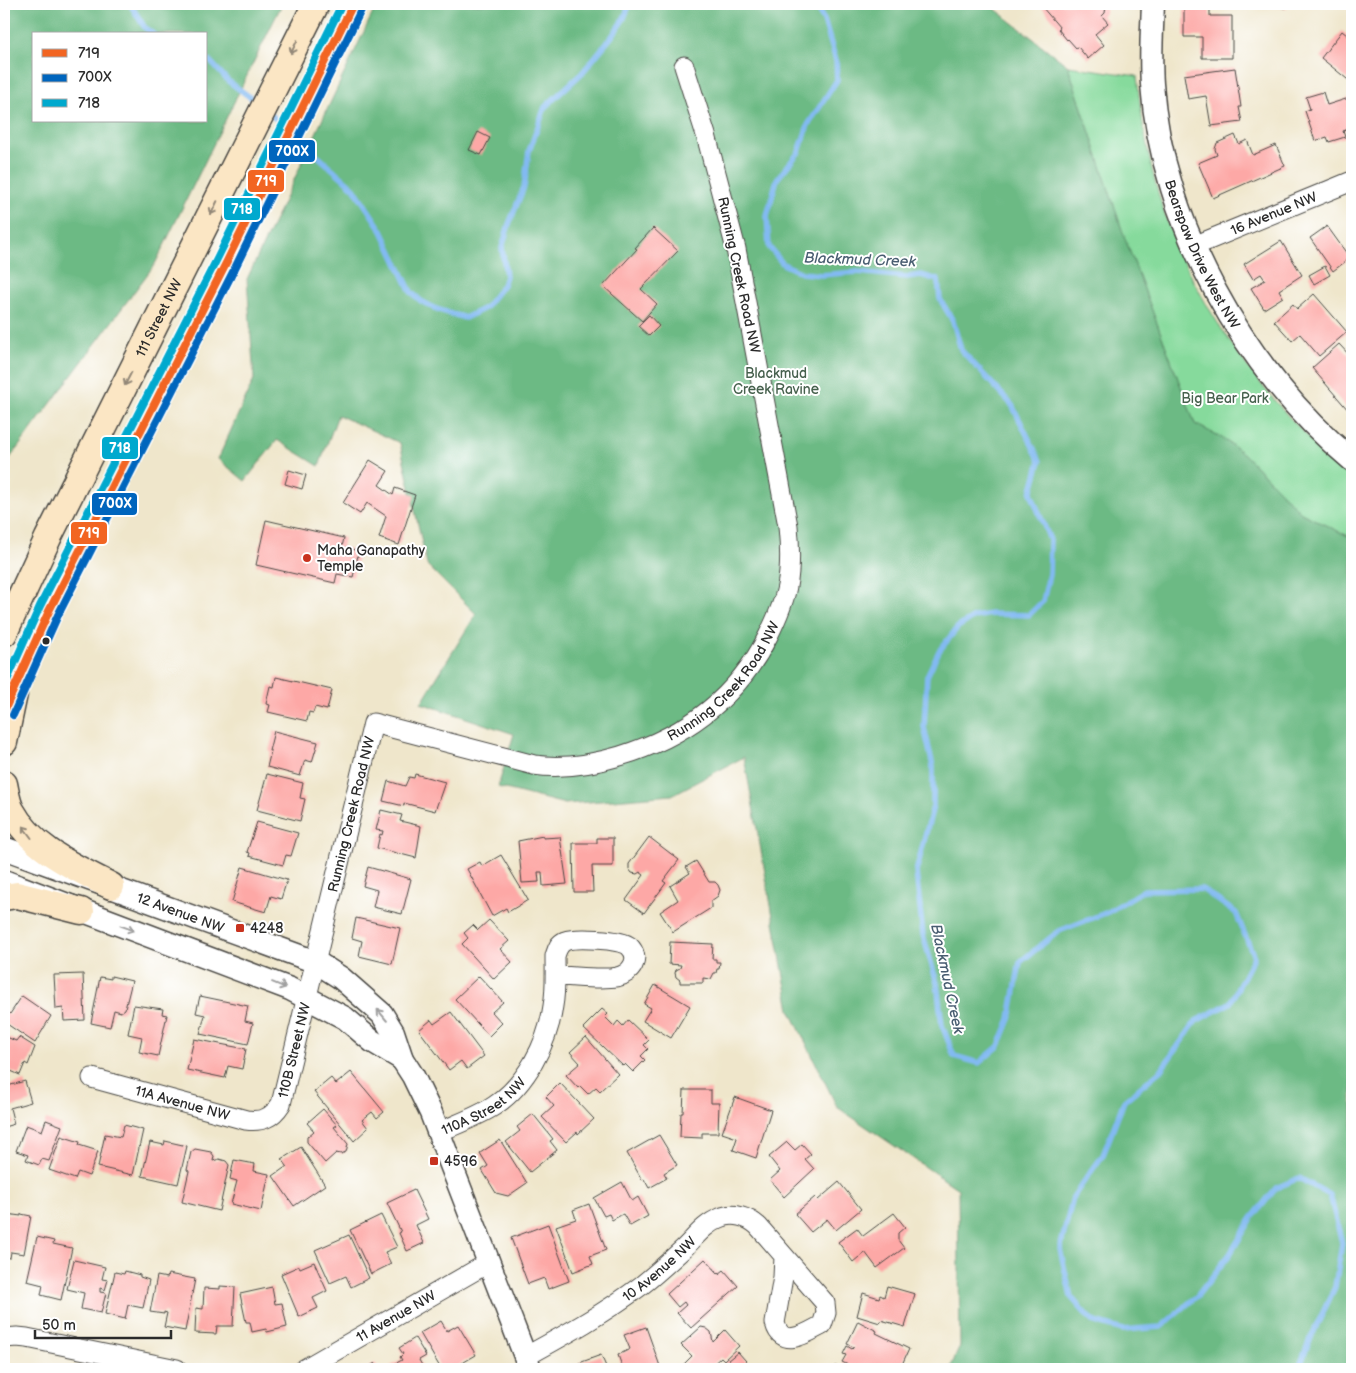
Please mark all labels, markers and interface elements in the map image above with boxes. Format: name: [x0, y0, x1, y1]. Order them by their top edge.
legend: [32, 32, 208, 122]
one-way arrow: [289, 40, 299, 55]
text: 719: [78, 44, 100, 63]
text: 700X: [78, 68, 112, 87]
text: 718: [78, 94, 100, 113]
line badge: 700X: [268, 139, 316, 163]
text: 700X: [275, 143, 309, 160]
line badge: 719: [247, 169, 285, 193]
text: 719: [255, 173, 277, 190]
street label: Bearspaw Drive West NW: [1161, 178, 1244, 332]
street label: 16 Avenue NW: [1228, 188, 1320, 239]
street label: Running Creek Road NW: [714, 195, 764, 355]
line badge: 718: [223, 197, 261, 221]
one-way arrow: [209, 201, 219, 216]
text: 718: [231, 201, 253, 218]
water label: Blackmud Creek: [804, 249, 917, 271]
street label: 111 Street NW: [132, 276, 185, 360]
park label: Blackmud Creek Ravine: [733, 365, 819, 398]
one-way arrow: [123, 371, 132, 386]
park label: Big Bear Park: [1181, 390, 1269, 407]
line badge: 718: [101, 436, 139, 460]
text: 718: [109, 440, 131, 457]
line badge: 700X: [91, 492, 138, 516]
text: 700X: [98, 495, 132, 512]
line badge: 719: [70, 521, 108, 545]
text: 719: [78, 525, 100, 542]
place label: Maha Ganapathy Temple: [317, 542, 426, 575]
marker: Maha Ganapathy Temple: [301, 552, 313, 564]
street label: Running Creek Road NW: [664, 618, 783, 744]
unlabelled marker: [41, 636, 51, 646]
street label: Running Creek Road NW: [324, 734, 378, 894]
one-way arrow: [22, 825, 32, 839]
street label: 12 Avenue NW: [135, 889, 227, 936]
place label: 4248: [250, 920, 283, 937]
marker: 4248: [234, 922, 246, 934]
water label: Blackmud Creek: [926, 922, 968, 1036]
one-way arrow: [119, 924, 134, 933]
one-way arrow: [271, 981, 286, 990]
street label: 110B Street NW: [274, 1000, 314, 1100]
one-way arrow: [377, 1009, 388, 1022]
street label: 110A Street NW: [439, 1073, 529, 1138]
street label: 11A Avenue NW: [133, 1082, 232, 1124]
place label: 4596: [444, 1153, 478, 1170]
marker: 4596: [428, 1155, 440, 1167]
street label: 10 Avenue NW: [619, 1233, 700, 1305]
street label: 11 Avenue NW: [353, 1286, 439, 1346]
scale bar: [35, 1308, 171, 1340]
text: 50 m: [42, 1316, 76, 1335]

